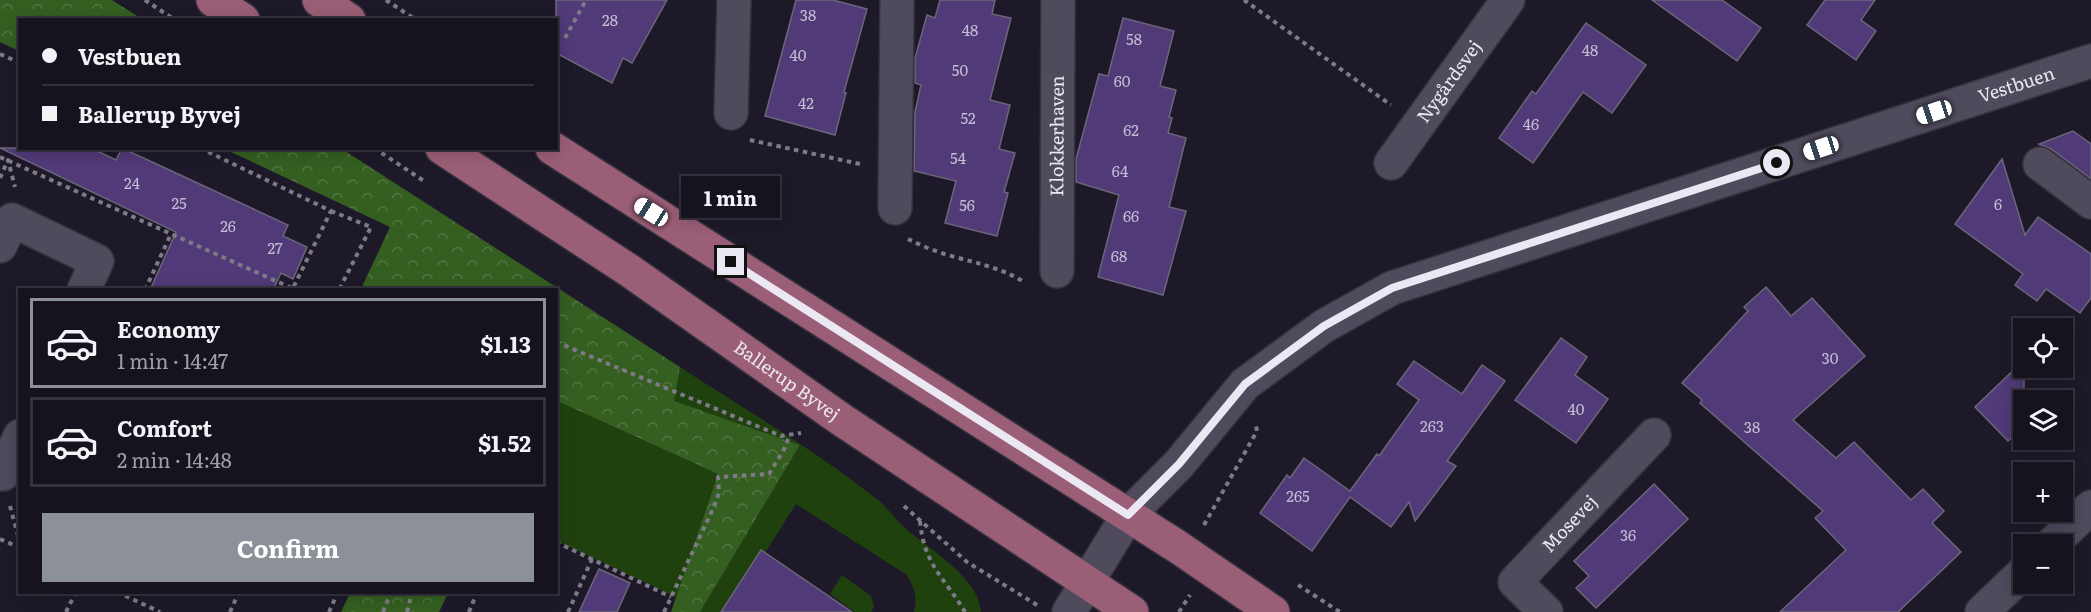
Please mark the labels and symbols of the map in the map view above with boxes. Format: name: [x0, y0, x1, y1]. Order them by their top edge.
house number: 38: [800, 3, 816, 26]
house number: 28: [602, 8, 618, 31]
house number: 48: [962, 18, 978, 41]
house number: 58: [1126, 27, 1142, 50]
street label: Nygårdsvej: [1409, 34, 1487, 128]
house number: 48: [1582, 38, 1598, 61]
house number: 40: [790, 43, 807, 66]
house number: 50: [952, 58, 968, 81]
street label: Vestbuen: [1974, 59, 2058, 109]
house number: 60: [1114, 69, 1131, 92]
street label: Klokkerhaven: [1042, 75, 1070, 197]
house number: 42: [798, 91, 814, 114]
car: [1914, 98, 1954, 126]
house number: 52: [960, 106, 976, 129]
house number: 46: [1523, 112, 1539, 135]
house number: 62: [1123, 118, 1139, 141]
car: [1801, 134, 1841, 162]
house number: 54: [950, 146, 966, 169]
route start: [1763, 149, 1790, 176]
house number: 64: [1112, 159, 1128, 182]
house number: 24: [124, 171, 140, 194]
callout: 1 min: [682, 175, 780, 217]
house number: 25: [171, 191, 187, 214]
house number: 6: [1994, 192, 2002, 215]
house number: 56: [959, 193, 975, 216]
car: [631, 195, 671, 229]
house number: 66: [1123, 204, 1139, 227]
house number: 26: [220, 214, 236, 237]
house number: 27: [267, 236, 283, 259]
house number: 68: [1111, 244, 1127, 267]
route end: [717, 248, 744, 275]
street label: Ballerup Byvej: [729, 333, 846, 427]
house number: 30: [1822, 346, 1839, 369]
house number: 40: [1568, 397, 1585, 420]
house number: 263: [1420, 414, 1444, 437]
house number: 38: [1744, 415, 1760, 438]
house number: 265: [1286, 484, 1310, 507]
street label: Mosevej: [1535, 488, 1603, 558]
house number: 36: [1620, 523, 1636, 546]

